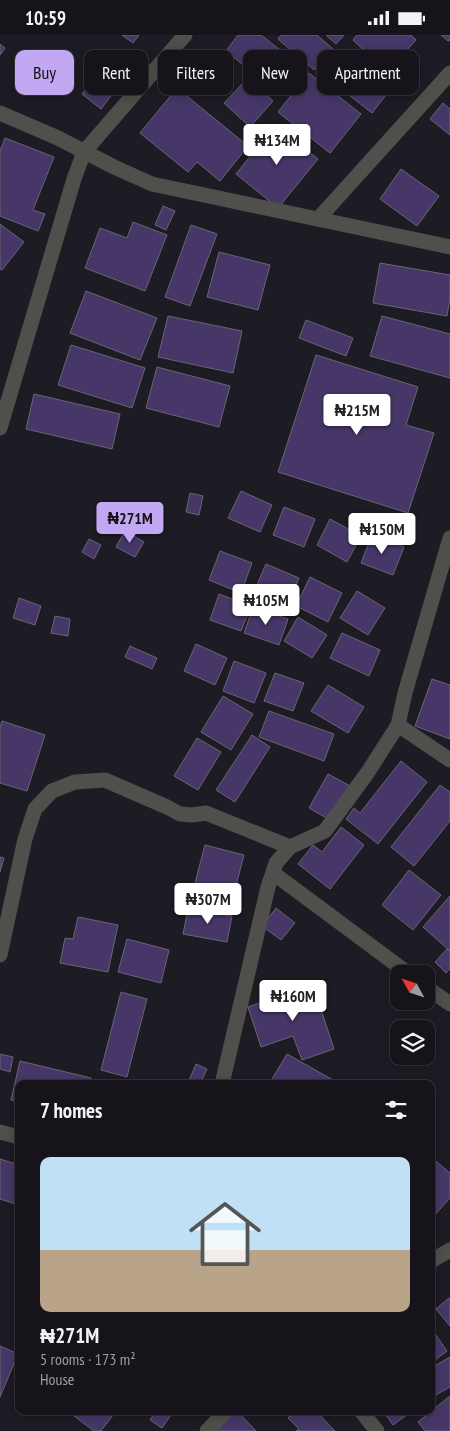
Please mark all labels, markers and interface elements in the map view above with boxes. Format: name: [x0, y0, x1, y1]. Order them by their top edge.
text: 10:59: [25, 6, 66, 30]
chip: Buy: [15, 50, 74, 95]
chip: Rent: [84, 50, 148, 95]
chip: Filters: [158, 50, 233, 95]
chip: New: [243, 50, 307, 95]
chip: Apartment: [317, 50, 419, 95]
pin: ₦134M: [242, 123, 312, 166]
text: ₦134M: [254, 130, 300, 150]
pin: ₦215M: [322, 393, 392, 436]
text: ₦215M: [334, 400, 380, 420]
pin: ₦271M: [95, 501, 165, 544]
text: ₦271M: [107, 508, 153, 528]
pin: ₦150M: [347, 513, 417, 555]
text: ₦150M: [359, 519, 405, 539]
pin: ₦105M: [231, 583, 301, 626]
text: ₦105M: [243, 590, 289, 610]
pin: ₦307M: [173, 883, 243, 925]
text: ₦307M: [185, 889, 231, 909]
north arrow: [390, 965, 435, 1010]
map controls: [390, 965, 435, 1065]
pin: ₦160M: [258, 979, 328, 1022]
text: ₦160M: [270, 986, 316, 1006]
button: layers: [390, 1020, 435, 1065]
icon: filters: [382, 1096, 410, 1124]
text: 7 homes: [40, 1097, 102, 1124]
icon: home: [180, 1189, 270, 1279]
text: ₦271M: [40, 1322, 99, 1349]
text: 5 rooms · 173 m²: [40, 1349, 136, 1369]
text: House: [40, 1369, 74, 1389]

